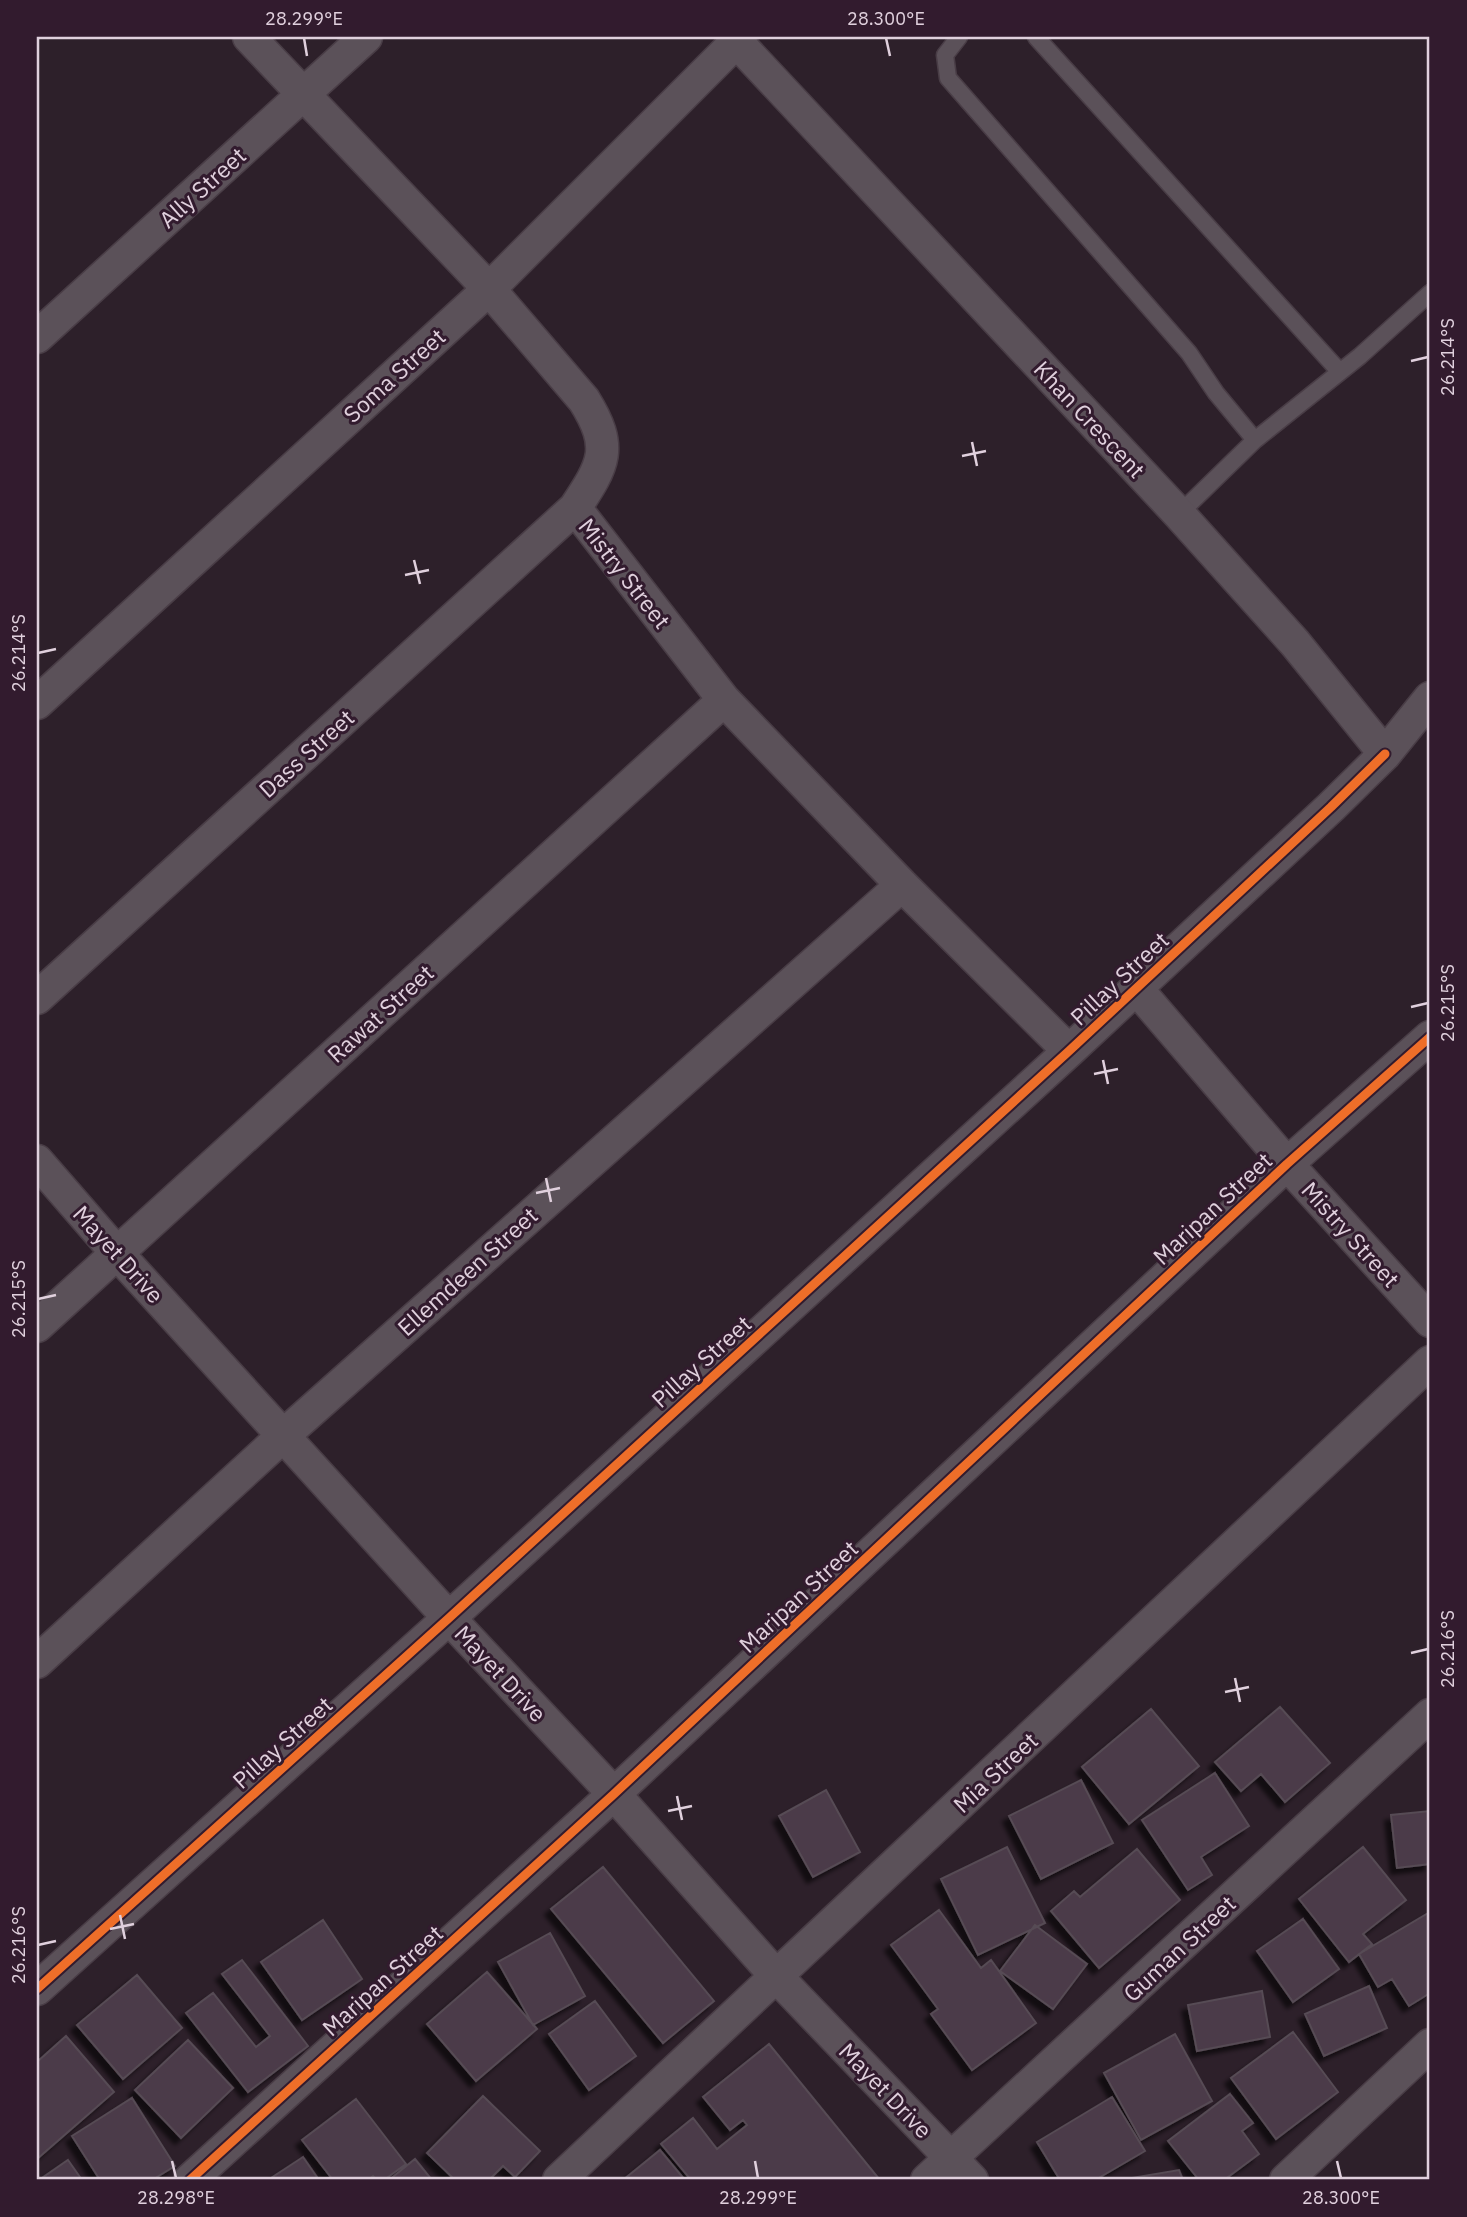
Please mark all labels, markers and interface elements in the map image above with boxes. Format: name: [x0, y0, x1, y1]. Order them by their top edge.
text: 28.299°E: [265, 7, 343, 30]
text: 28.300°E: [847, 7, 925, 30]
street label: Ally Street: [152, 140, 252, 234]
text: 26.214°S: [1436, 318, 1459, 396]
street label: Soma Street: [337, 321, 451, 429]
street label: Khan Crescent: [1028, 354, 1152, 484]
street label: Mistry Street: [572, 512, 678, 634]
text: 26.214°S: [7, 614, 30, 692]
street label: Dass Street: [252, 702, 360, 804]
street label: Pillay Street: [1063, 925, 1175, 1031]
street label: Rawat Street: [321, 957, 439, 1069]
text: 26.215°S: [1436, 964, 1459, 1042]
street label: Maripan Street: [1146, 1145, 1278, 1271]
street label: Mistry Street: [1296, 1175, 1406, 1293]
street label: Mayet Drive: [67, 1199, 171, 1309]
street label: Ellemdeen Street: [391, 1200, 543, 1342]
text: 26.215°S: [7, 1260, 30, 1338]
street label: Pillay Street: [645, 1308, 757, 1414]
street label: Maripan Street: [732, 1533, 864, 1659]
text: 26.216°S: [1436, 1610, 1459, 1688]
street label: Mayet Drive: [449, 1618, 553, 1728]
street label: Pillay Street: [226, 1689, 338, 1795]
street label: Mia Street: [946, 1725, 1044, 1819]
street label: Guman Street: [1116, 1888, 1242, 2008]
text: 26.216°S: [7, 1906, 30, 1984]
street label: Maripan Street: [315, 1918, 449, 2042]
street label: Mayet Drive: [833, 2036, 939, 2144]
text: 28.298°E: [137, 2186, 215, 2209]
text: 28.299°E: [719, 2186, 797, 2209]
text: 28.300°E: [1302, 2186, 1380, 2209]

